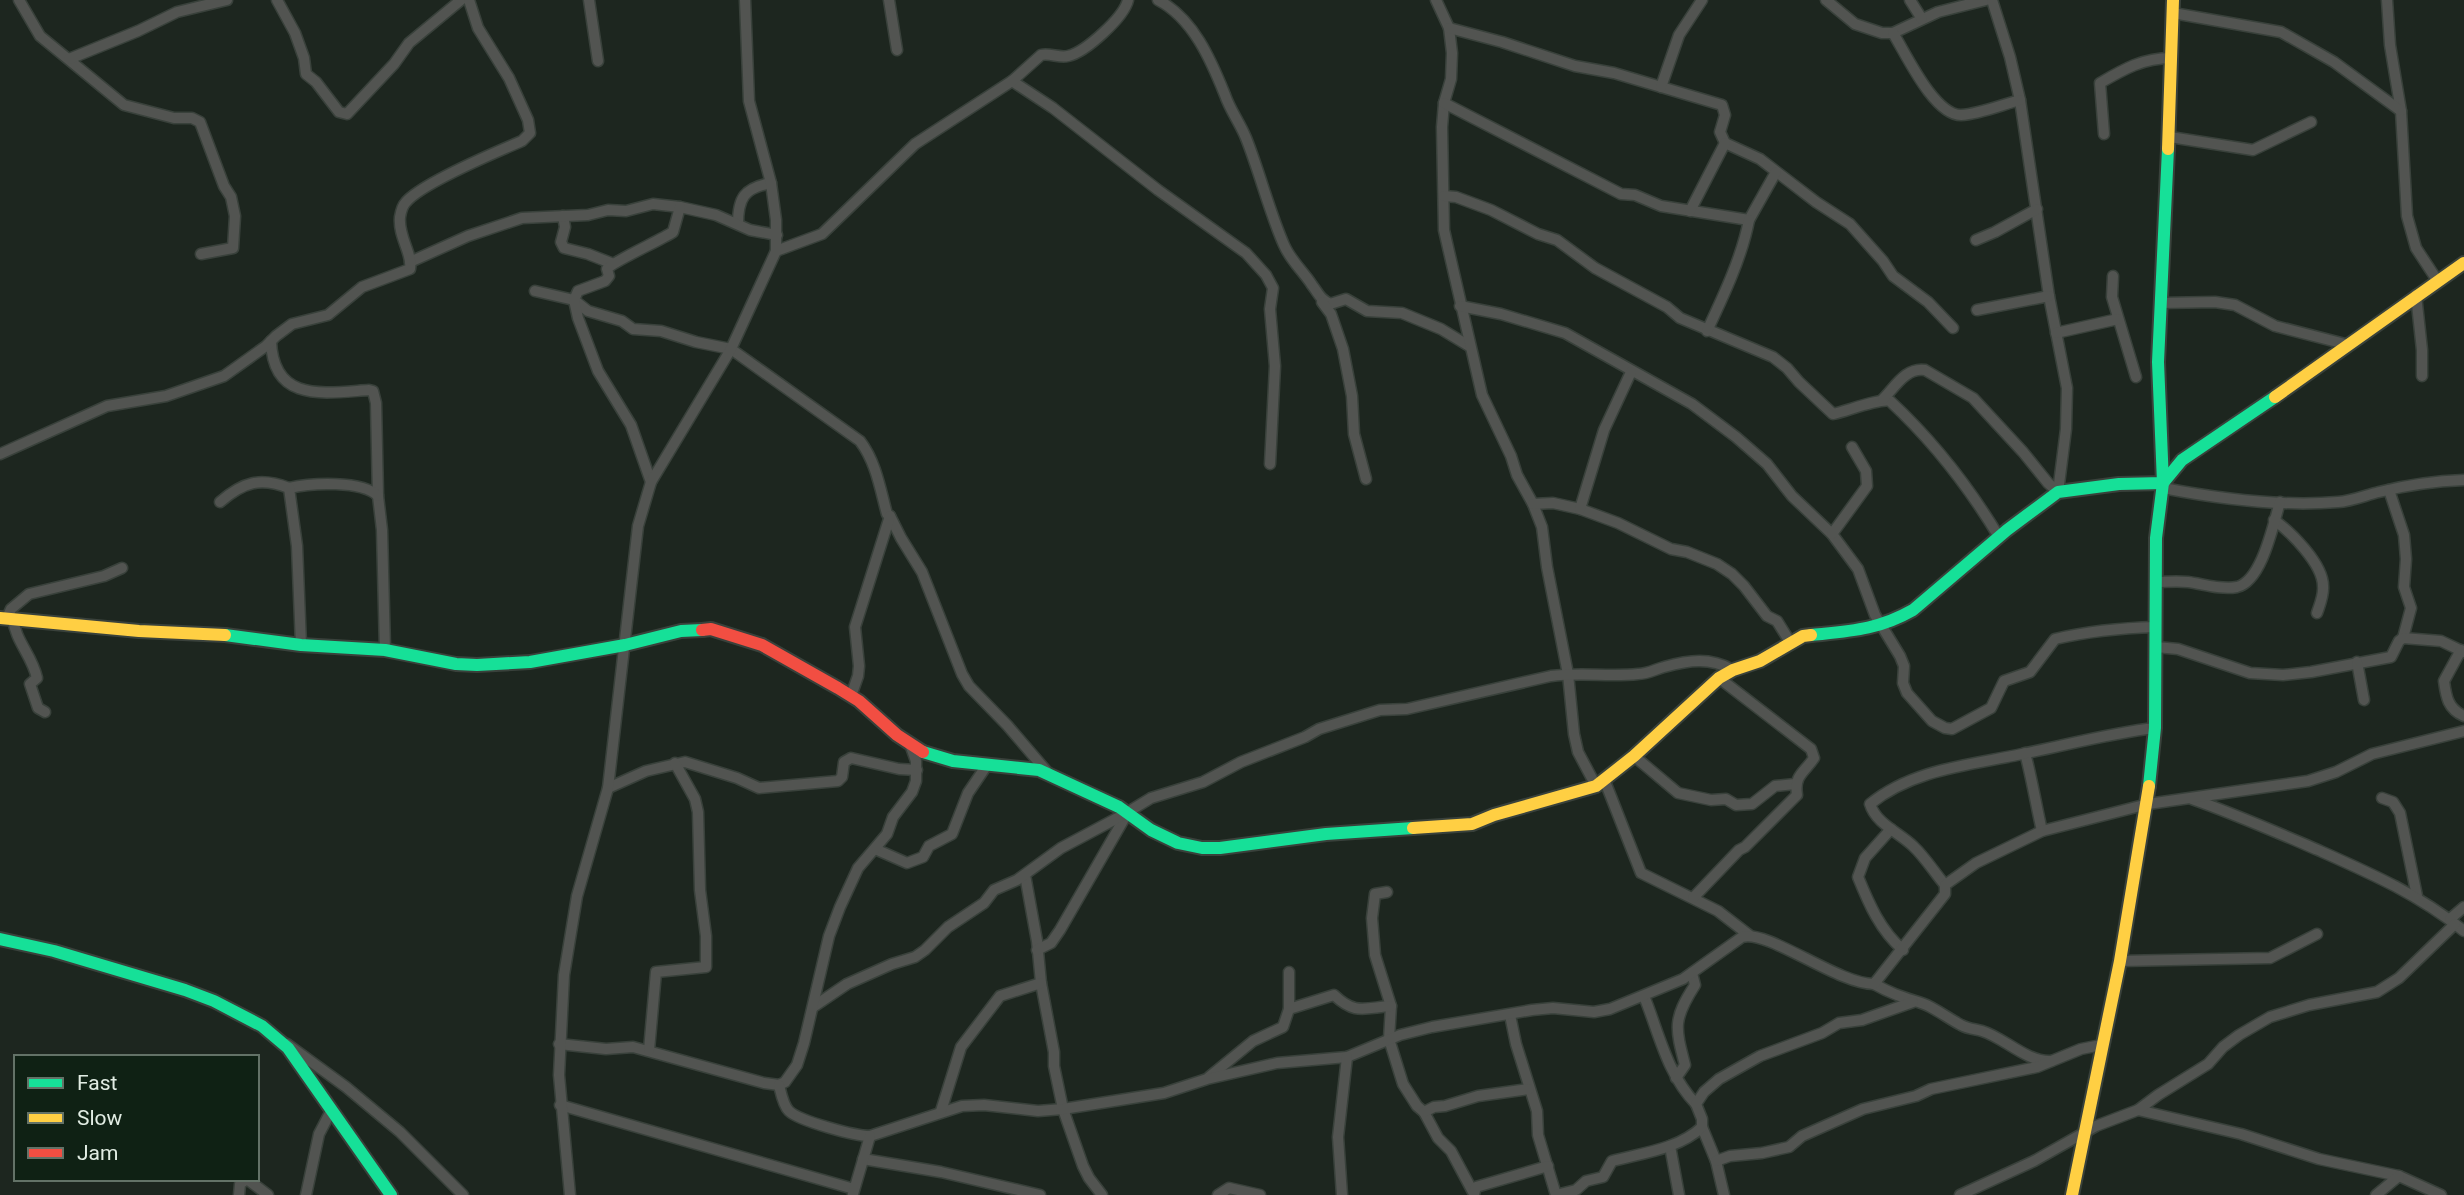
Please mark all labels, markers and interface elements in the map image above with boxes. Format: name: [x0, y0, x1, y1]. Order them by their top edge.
legend: [14, 1055, 259, 1181]
text: Fast: [77, 1071, 118, 1095]
text: Slow: [77, 1106, 123, 1130]
text: Jam: [77, 1141, 118, 1165]

